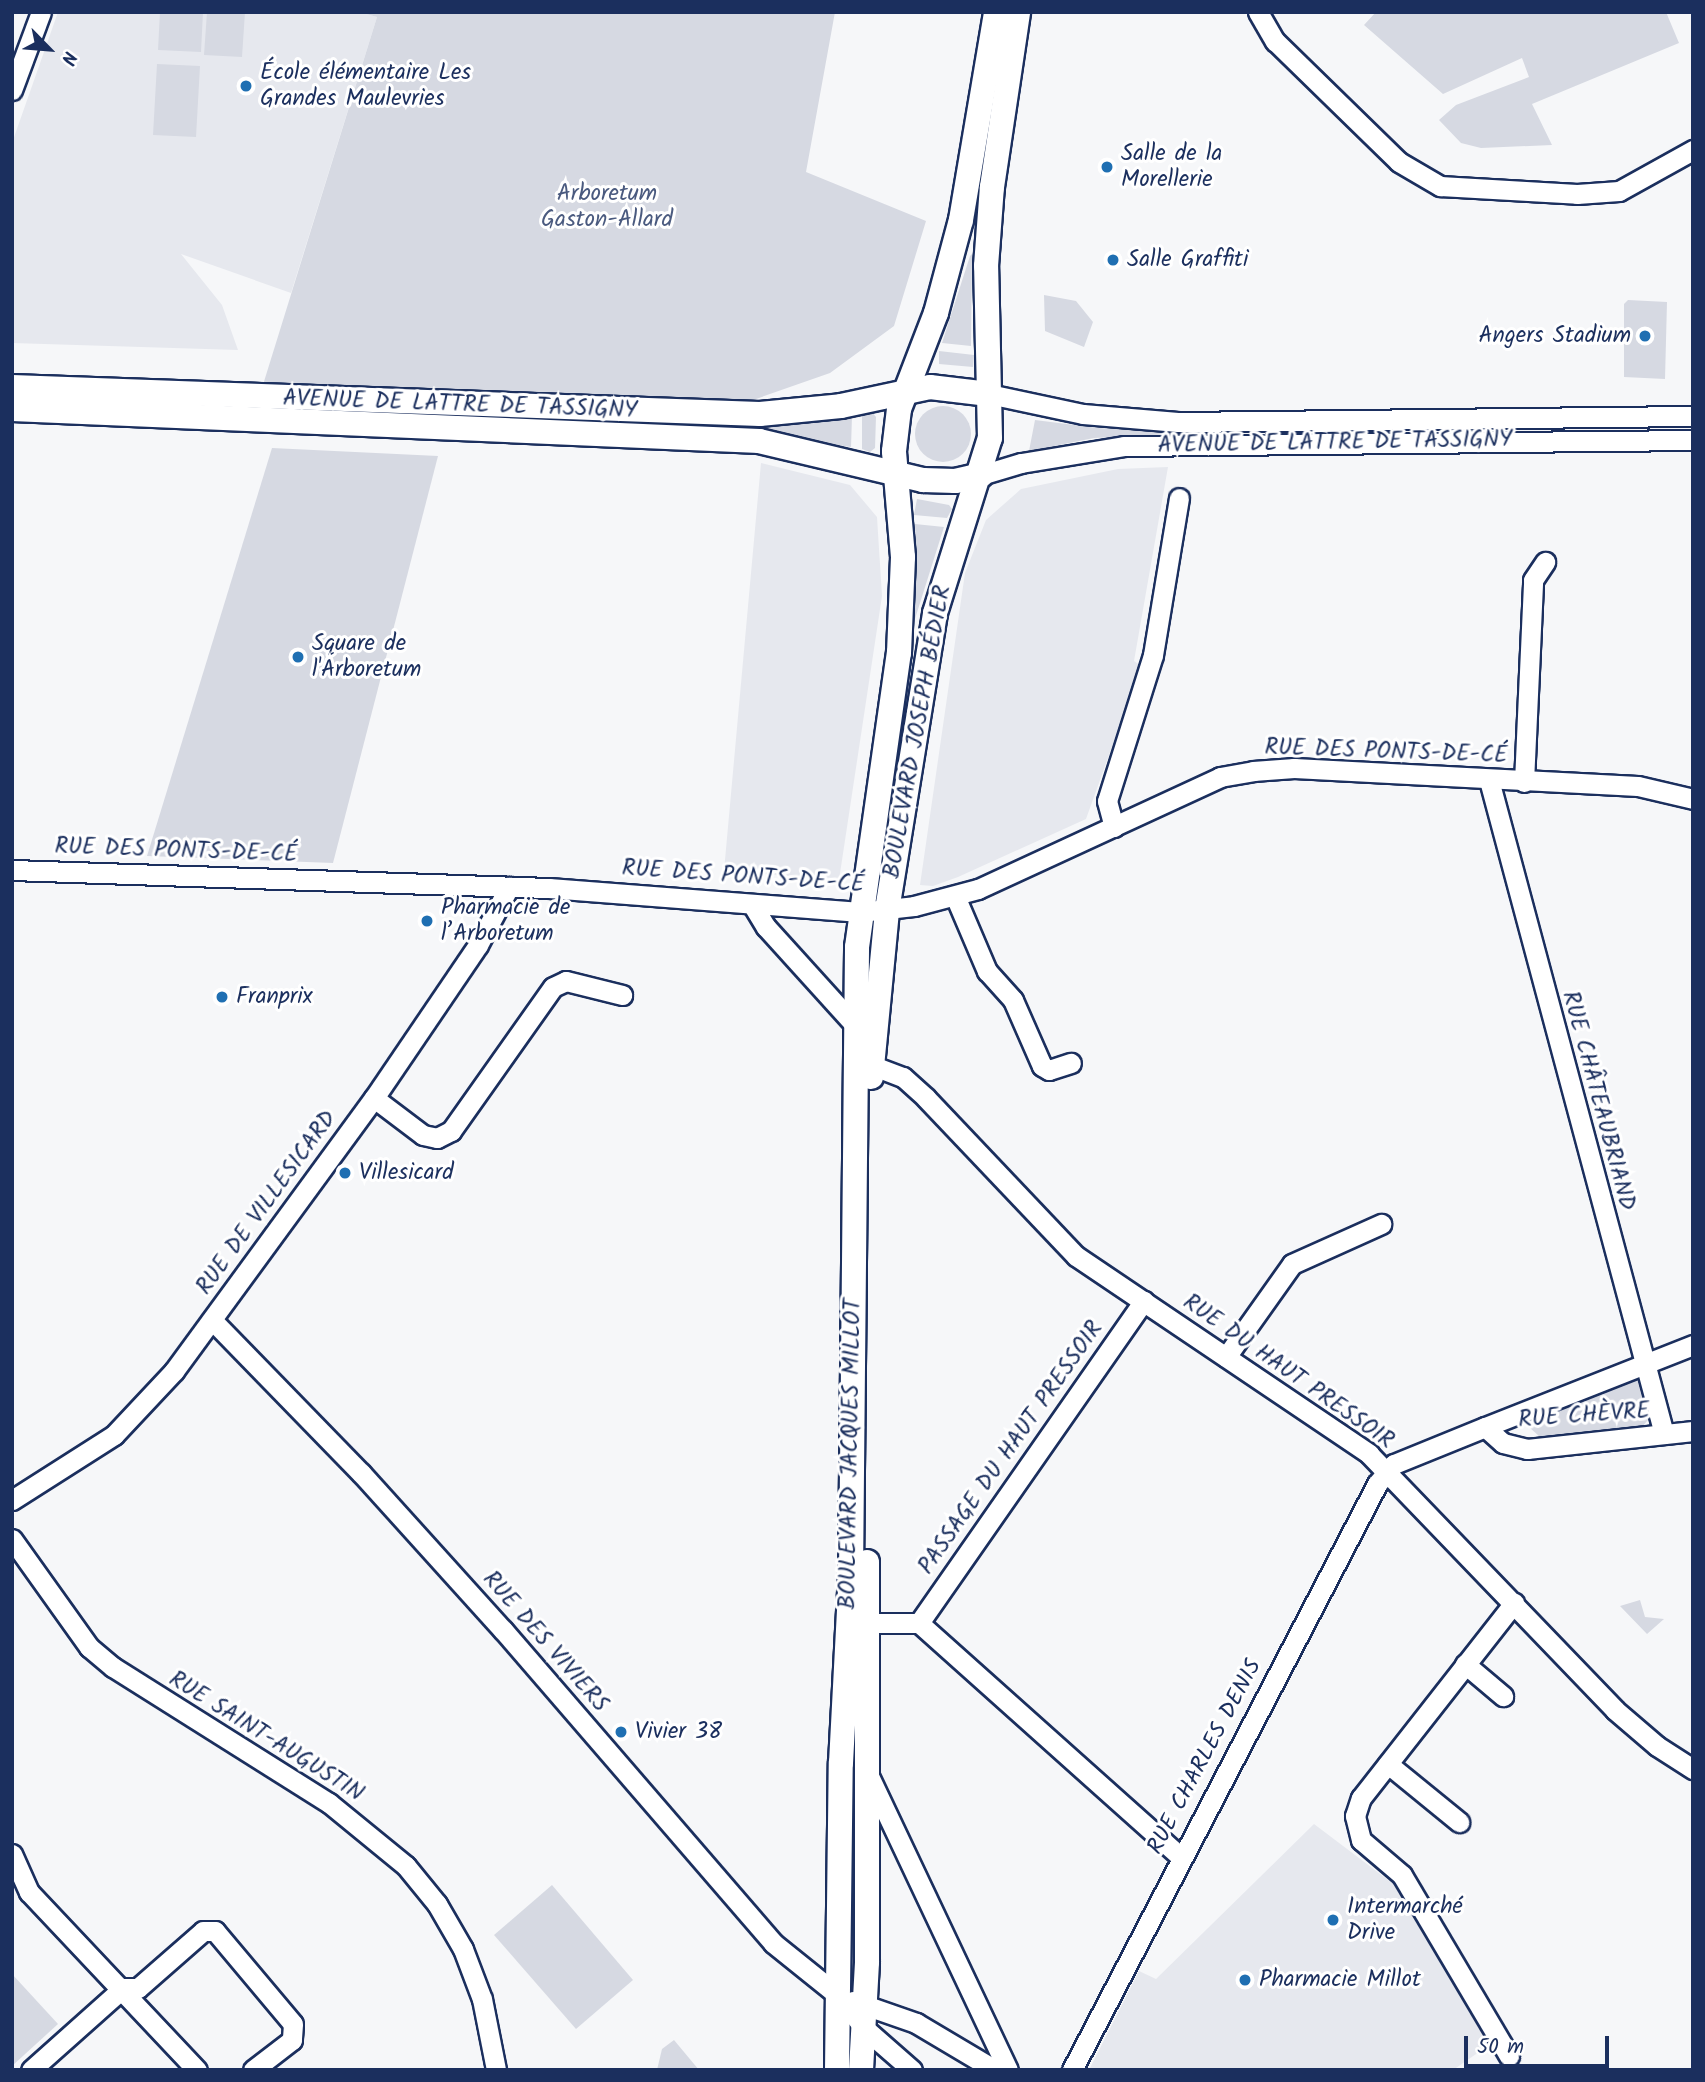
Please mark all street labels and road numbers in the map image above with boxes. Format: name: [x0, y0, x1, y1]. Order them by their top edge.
street label: AVENUE DE LATTRE DE TASSIGNY: [282, 385, 638, 425]
street label: AVENUE DE LATTRE DE TASSIGNY: [1157, 426, 1513, 460]
street label: BOULEVARD JOSEPH BÉDIER: [879, 583, 957, 881]
street label: RUE DES PONTS-DE-CÉ: [1264, 734, 1508, 770]
street label: RUE DES PONTS-DE-CÉ: [54, 833, 298, 869]
street label: RUE DES PONTS-DE-CÉ: [621, 855, 865, 899]
street label: RUE CHÂTEAUBRIAND: [1555, 988, 1641, 1214]
street label: RUE DE VILLESICARD: [191, 1106, 343, 1300]
street label: RUE DU HAUT PRESSOIR: [1177, 1289, 1399, 1455]
street label: BOULEVARD JACQUES MILLOT: [834, 1298, 868, 1610]
street label: PASSAGE DU HAUT PRESSOIR: [913, 1316, 1109, 1580]
street label: RUE CHÈVRE: [1517, 1398, 1651, 1434]
street label: RUE DES VIVIERS: [476, 1566, 614, 1718]
street label: RUE CHARLES DENIS: [1142, 1655, 1268, 1859]
street label: RUE SAINT-AUGUSTIN: [164, 1666, 368, 1808]

